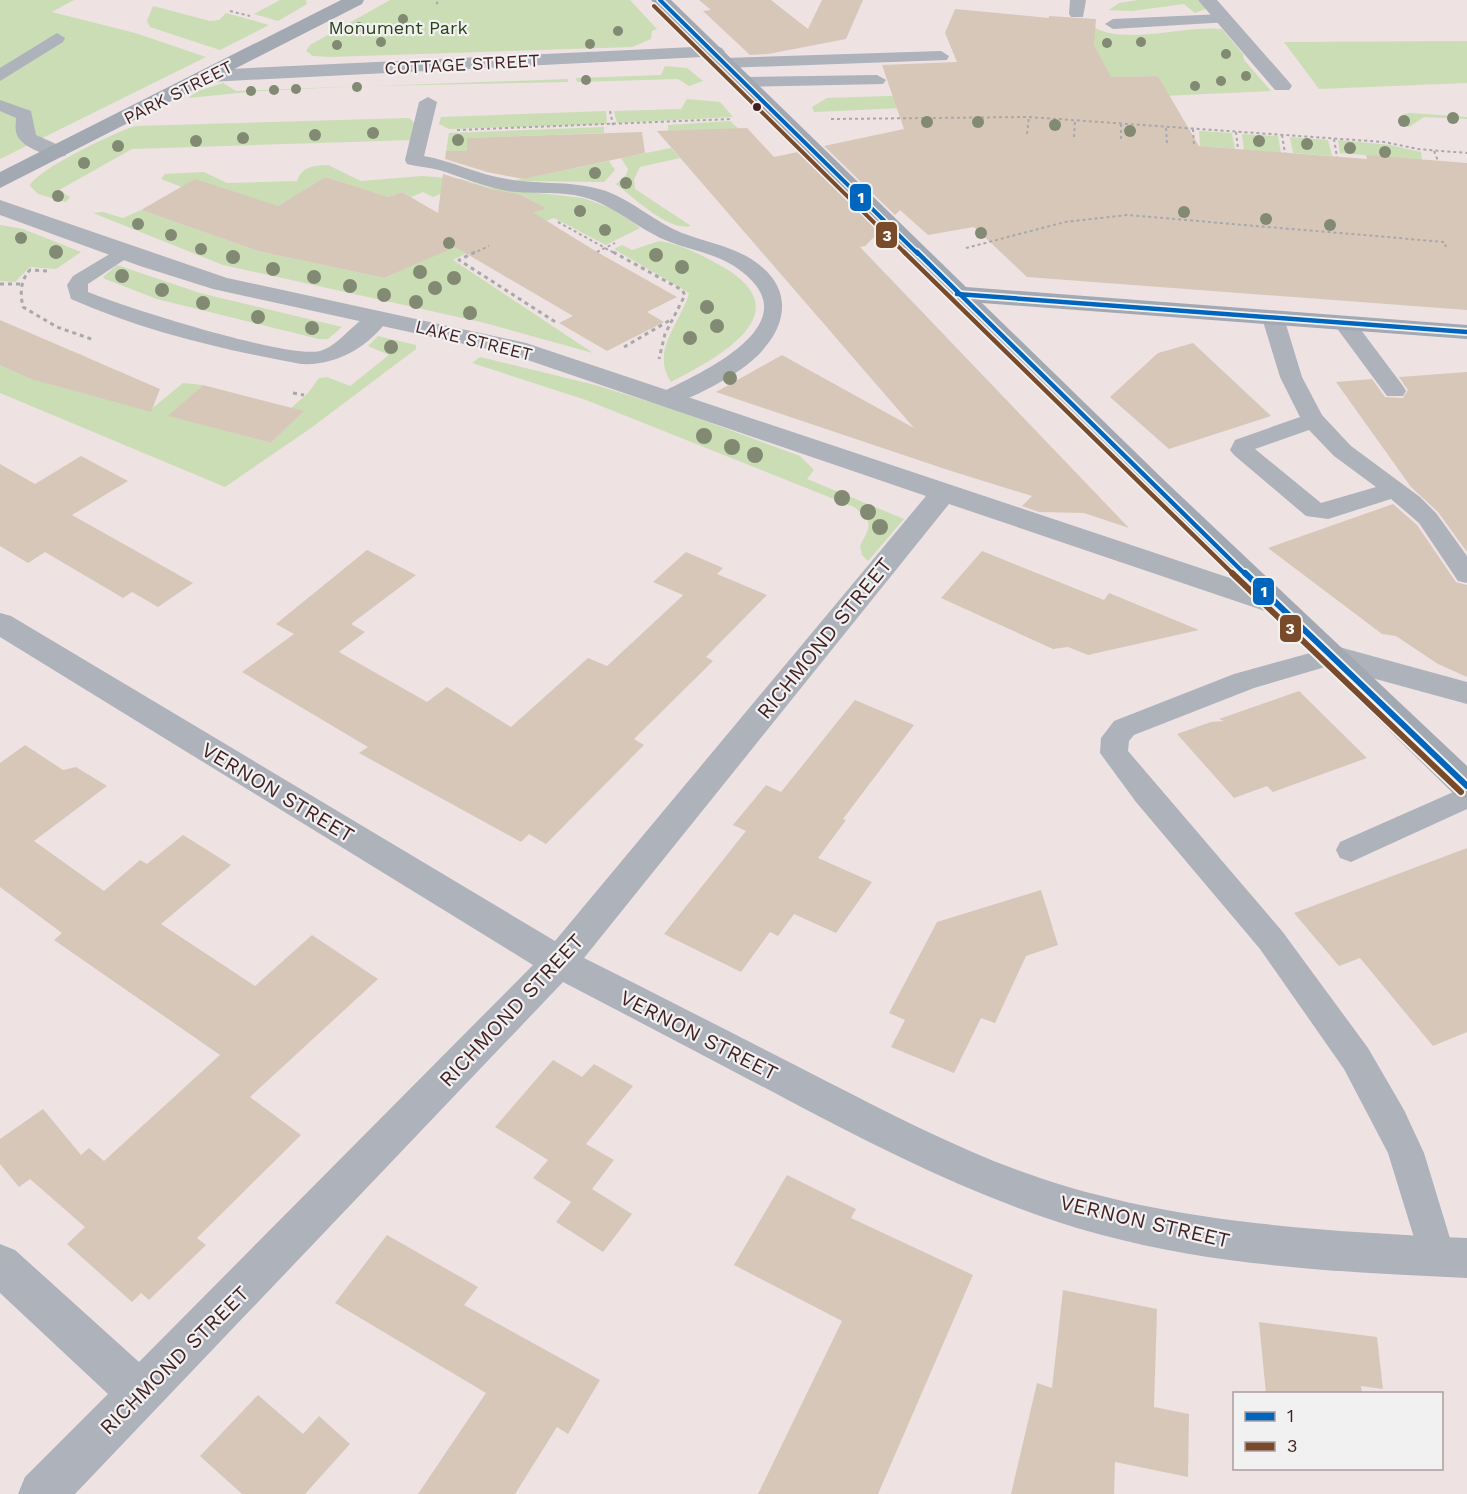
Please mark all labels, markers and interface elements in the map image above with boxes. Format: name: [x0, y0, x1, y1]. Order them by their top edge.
park label: Monument Park: [328, 17, 468, 38]
street label: COTTAGE STREET: [384, 49, 540, 79]
street label: PARK STREET: [120, 55, 236, 128]
unlabelled marker: [751, 101, 763, 113]
line badge: 1: [849, 183, 872, 212]
text: 1: [858, 188, 864, 207]
line badge: 3: [875, 221, 898, 249]
text: 3: [882, 226, 892, 245]
street label: LAKE STREET: [413, 315, 535, 365]
street label: RICHMOND STREET: [751, 552, 897, 724]
line badge: 1: [1252, 577, 1275, 606]
text: 1: [1261, 582, 1267, 601]
line badge: 3: [1279, 614, 1302, 643]
text: 3: [1285, 619, 1295, 638]
street label: VERNON STREET: [197, 737, 359, 848]
street label: RICHMOND STREET: [434, 928, 589, 1092]
street label: VERNON STREET: [616, 984, 782, 1086]
street label: VERNON STREET: [1058, 1189, 1233, 1253]
street label: RICHMOND STREET: [94, 1280, 254, 1440]
legend: [1233, 1392, 1443, 1470]
text: 1: [1287, 1405, 1294, 1426]
text: 3: [1287, 1435, 1298, 1456]

